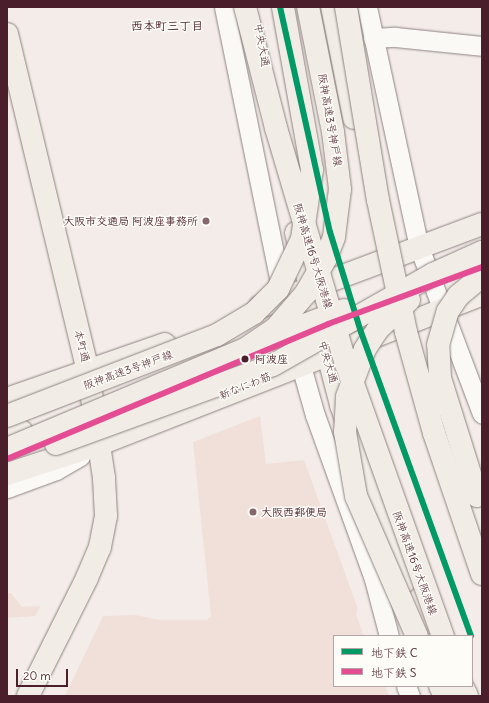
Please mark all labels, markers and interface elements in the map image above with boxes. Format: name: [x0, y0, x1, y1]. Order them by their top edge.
district label: 西本町三丁目: [131, 19, 203, 33]
street label: 中央大通: [252, 22, 272, 68]
street label: 阪神高速3号神戸線: [315, 72, 345, 168]
street label: 阪神高速16号大阪港線: [291, 202, 335, 310]
place label: 大阪市交通局 阿波座事務所: [63, 214, 198, 228]
marker: 大阪市交通局 阿波座事務所: [201, 216, 211, 226]
street label: 本町通: [72, 328, 92, 364]
street label: 中央大通: [316, 339, 340, 385]
street label: 阪神高速3号神戸線: [81, 348, 175, 392]
marker: 阿波座: [238, 352, 252, 366]
place label: 阿波座: [255, 352, 288, 366]
street label: 新なにわ筋: [217, 370, 273, 402]
place label: 大阪西郵便局: [261, 505, 327, 519]
marker: 大阪西郵便局: [248, 507, 258, 517]
street label: 阪神高速16号大阪港線: [390, 509, 440, 617]
legend: [333, 635, 473, 687]
text: 地下鉄 C: [371, 645, 418, 660]
scale bar: [18, 661, 70, 687]
text: 地下鉄 S: [371, 665, 417, 680]
text: 20 m: [23, 668, 51, 683]

